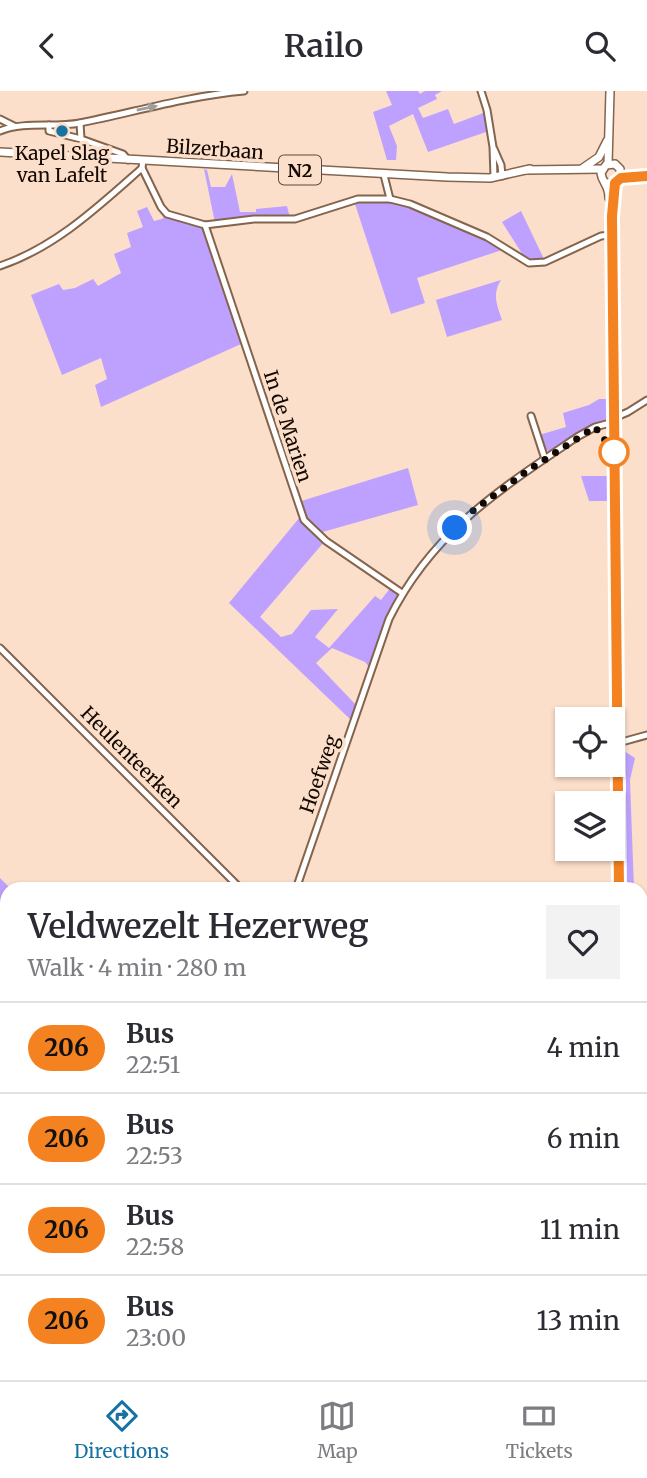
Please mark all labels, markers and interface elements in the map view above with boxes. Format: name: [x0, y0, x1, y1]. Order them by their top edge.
text: Railo: [284, 26, 363, 66]
icon: back: [28, 27, 66, 65]
icon: search: [581, 27, 619, 65]
one-way arrow: [136, 102, 158, 113]
marker: Kapel Slag van Lafelt: [54, 123, 70, 139]
street label: Bilzerbaan: [165, 134, 265, 164]
place label: Kapel Slag van Lafelt: [15, 141, 110, 187]
road number: N2: [279, 155, 321, 185]
street label: In de Marien: [259, 367, 317, 485]
unlabelled marker: [599, 437, 629, 467]
your location: [437, 510, 472, 545]
street label: Heulenteerken: [76, 701, 188, 813]
map controls: [555, 707, 625, 861]
button: locate: [555, 707, 625, 777]
street label: Hoefweg: [294, 731, 344, 816]
button: layers: [555, 791, 625, 861]
button: heart: [546, 905, 620, 979]
text: Veldwezelt Hezerweg: [28, 906, 368, 947]
text: Walk · 4 min · 280 m: [28, 953, 246, 982]
text: Bus: [126, 1017, 174, 1050]
text: 4 min: [546, 1031, 620, 1064]
text: 206: [44, 1032, 89, 1063]
text: 22:51: [126, 1050, 180, 1079]
text: Bus: [126, 1108, 174, 1141]
text: 6 min: [547, 1122, 620, 1155]
text: 206: [44, 1123, 89, 1154]
text: 22:53: [126, 1141, 183, 1170]
text: Bus: [126, 1199, 174, 1232]
text: 11 min: [540, 1213, 620, 1246]
text: 206: [44, 1214, 89, 1245]
text: 22:58: [126, 1232, 184, 1261]
text: Bus: [126, 1290, 174, 1323]
text: 13 min: [536, 1304, 620, 1337]
text: 206: [44, 1305, 89, 1336]
text: 23:00: [126, 1323, 186, 1352]
tab: Directions: [74, 1397, 169, 1463]
tab: Map: [317, 1397, 358, 1463]
tab: Tickets: [506, 1397, 573, 1463]

